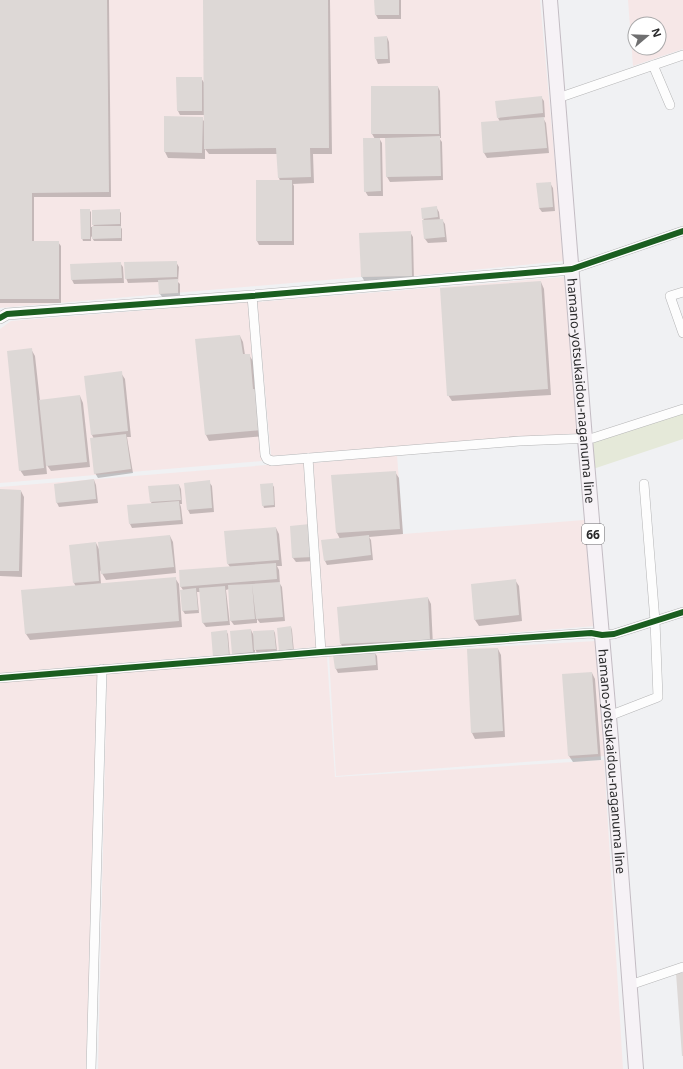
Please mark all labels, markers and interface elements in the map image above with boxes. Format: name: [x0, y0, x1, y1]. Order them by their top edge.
north arrow: [627, 16, 667, 56]
text: N: [648, 26, 665, 39]
street label: hamano-yotsukaidou-naganuma line: [563, 277, 600, 504]
road number: 66: [582, 524, 604, 544]
street label: hamano-yotsukaidou-naganuma line: [594, 648, 630, 875]

